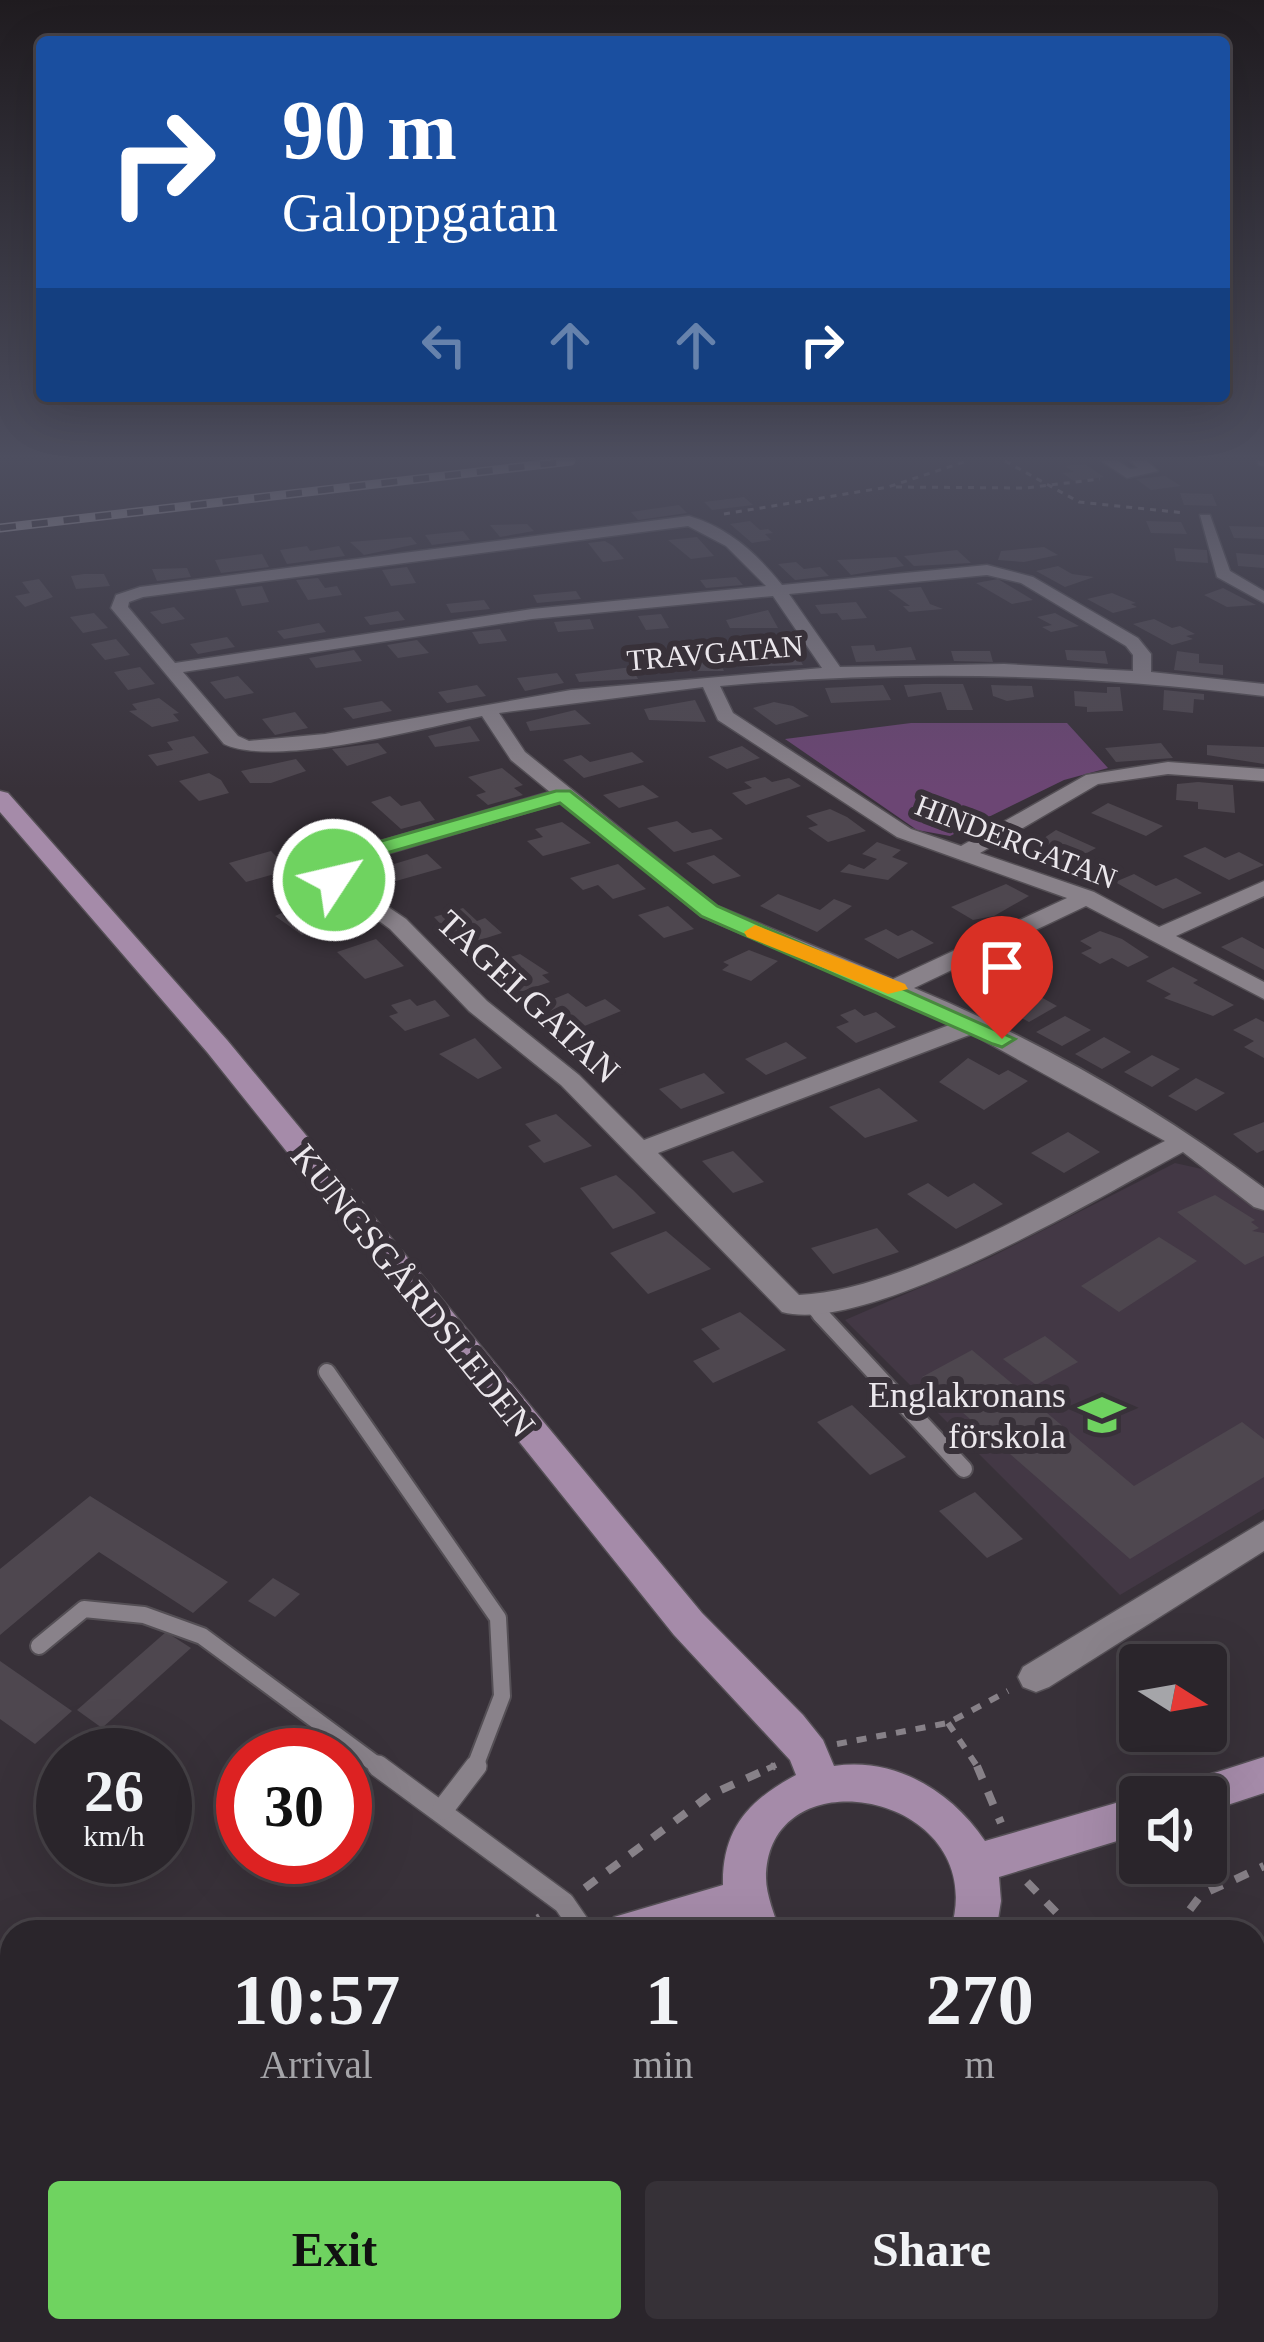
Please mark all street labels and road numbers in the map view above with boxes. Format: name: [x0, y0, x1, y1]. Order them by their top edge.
street label: TRAVGATAN: [625, 628, 805, 677]
street label: HINDERGATAN: [911, 788, 1121, 895]
street label: TAGELGATAN: [429, 902, 628, 1091]
street label: KUNGSGÅRDSLEDEN: [283, 1137, 543, 1445]

